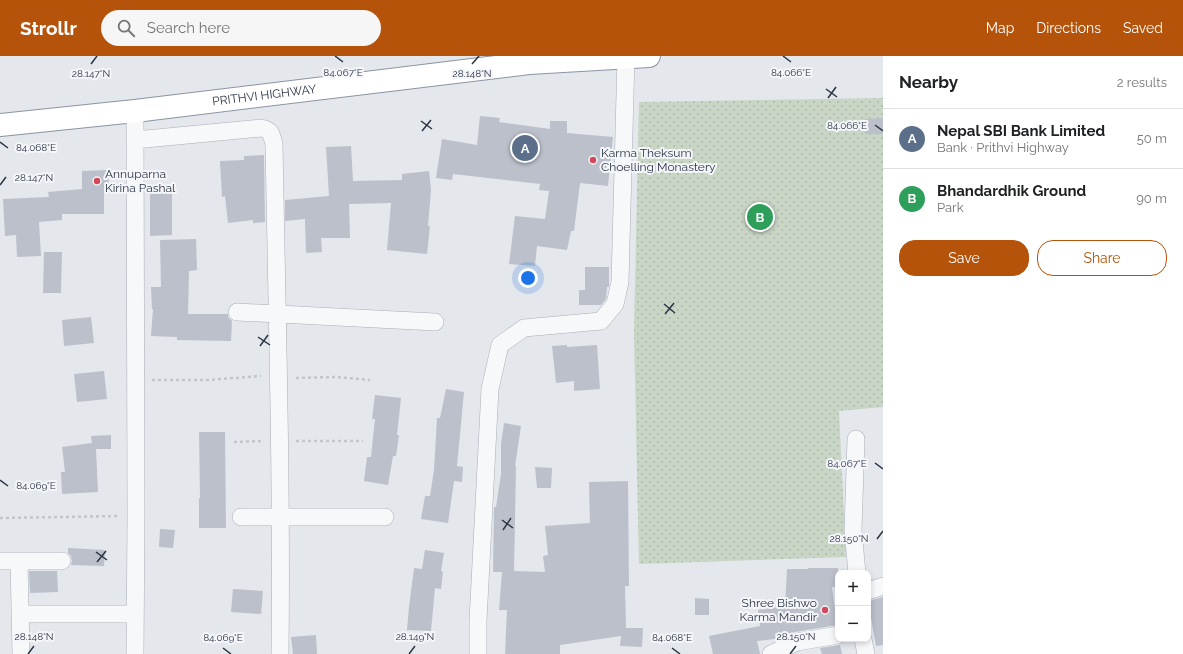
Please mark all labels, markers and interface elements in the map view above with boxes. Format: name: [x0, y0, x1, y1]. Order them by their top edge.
search box: [101, 10, 381, 46]
text: Strollr: [20, 17, 77, 39]
icon: search: [115, 17, 137, 39]
text: Search here: [147, 19, 230, 37]
text: Map: [986, 20, 1014, 36]
text: Directions: [1036, 20, 1101, 36]
text: Saved: [1123, 20, 1163, 36]
text: 84.067°E: [323, 67, 363, 78]
text: 84.066°E: [771, 67, 811, 78]
text: 28.147°N: [72, 68, 110, 79]
text: 28.148°N: [452, 68, 492, 79]
text: Nearby: [899, 72, 958, 92]
text: 2 results: [1117, 75, 1167, 90]
street label: PRITHVI HIGHWAY: [211, 82, 317, 109]
text: 84.066°E: [827, 120, 867, 131]
text: Nepal SBI Bank Limited: [937, 122, 1105, 140]
text: A: [908, 131, 916, 146]
text: 50 m: [1137, 131, 1167, 146]
pin: A: [512, 133, 538, 163]
text: Bank · Prithvi Highway: [937, 140, 1069, 155]
text: 84.068°E: [16, 142, 56, 153]
place label: Karma Theksum Choelling Monastery: [601, 146, 716, 174]
marker: Karma Theksum Choelling Monastery: [588, 155, 598, 165]
place label: Annuparna Kirina Pashal: [105, 167, 176, 195]
text: 28.147°N: [15, 172, 53, 183]
marker: Annuparna Kirina Pashal: [92, 176, 102, 186]
text: Bhandardhik Ground: [937, 182, 1086, 200]
text: B: [908, 191, 916, 206]
text: 90 m: [1136, 191, 1167, 206]
text: Park: [937, 200, 964, 215]
pin: B: [747, 202, 773, 232]
button: Save: [899, 240, 1029, 276]
button: Share: [1037, 240, 1167, 276]
your location: [518, 268, 538, 288]
text: 84.067°E: [827, 458, 867, 469]
text: 84.069°E: [16, 480, 56, 491]
text: 28.150°N: [829, 533, 869, 544]
map controls: [835, 570, 871, 642]
button: +: [835, 570, 871, 606]
place label: Shree Bishwo Karma Mandir: [740, 596, 818, 624]
marker: Shree Bishwo Karma Mandir: [820, 605, 830, 615]
button: −: [835, 606, 871, 642]
text: 28.148°N: [14, 631, 54, 642]
text: 28.149°N: [396, 631, 434, 642]
text: 28.150°N: [776, 631, 816, 642]
text: 84.069°E: [203, 632, 243, 643]
text: 84.068°E: [652, 632, 692, 643]

